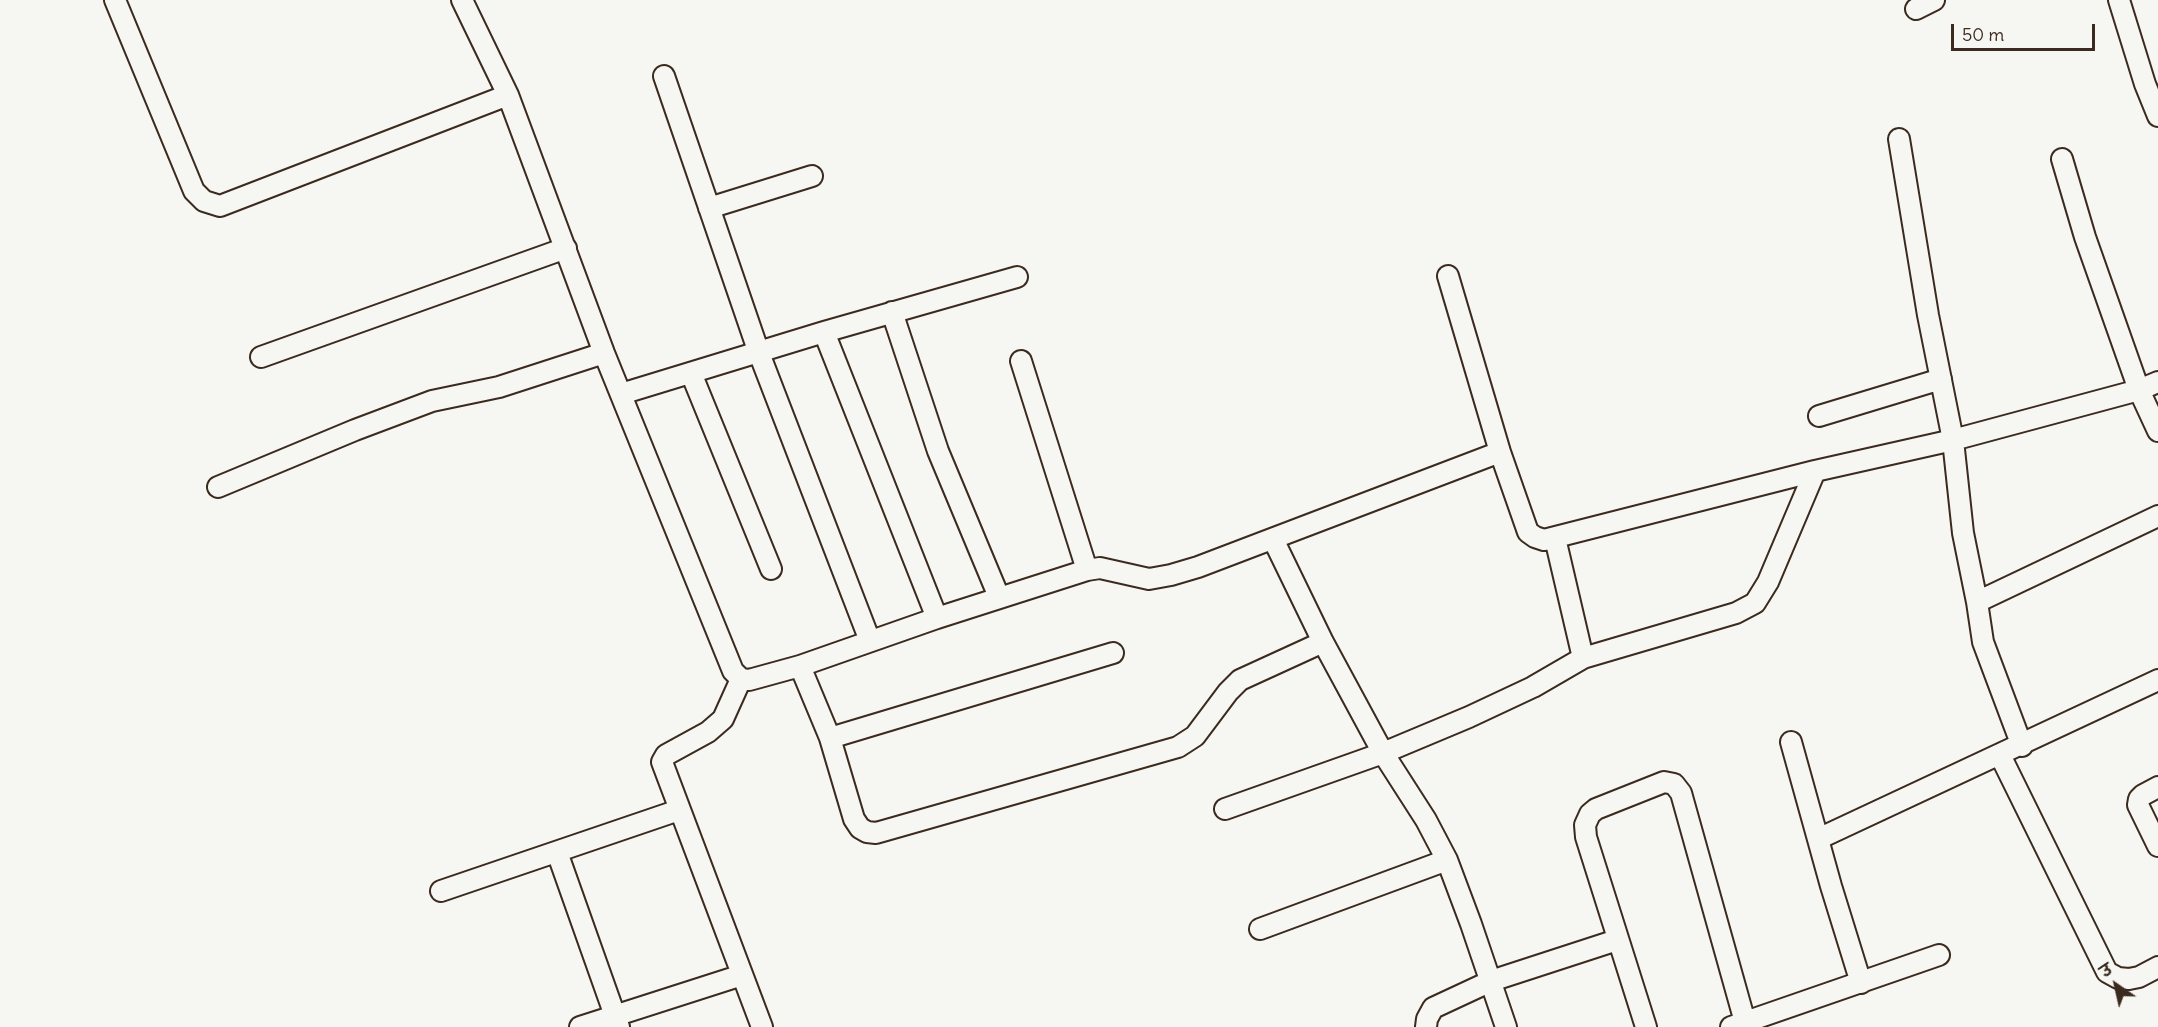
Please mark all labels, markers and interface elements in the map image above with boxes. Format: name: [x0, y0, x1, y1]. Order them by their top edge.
scale bar: [1954, 12, 2098, 50]
text: 50 m: [1962, 23, 2004, 46]
north arrow: [2086, 955, 2146, 1015]
text: उ: [2096, 959, 2116, 981]

